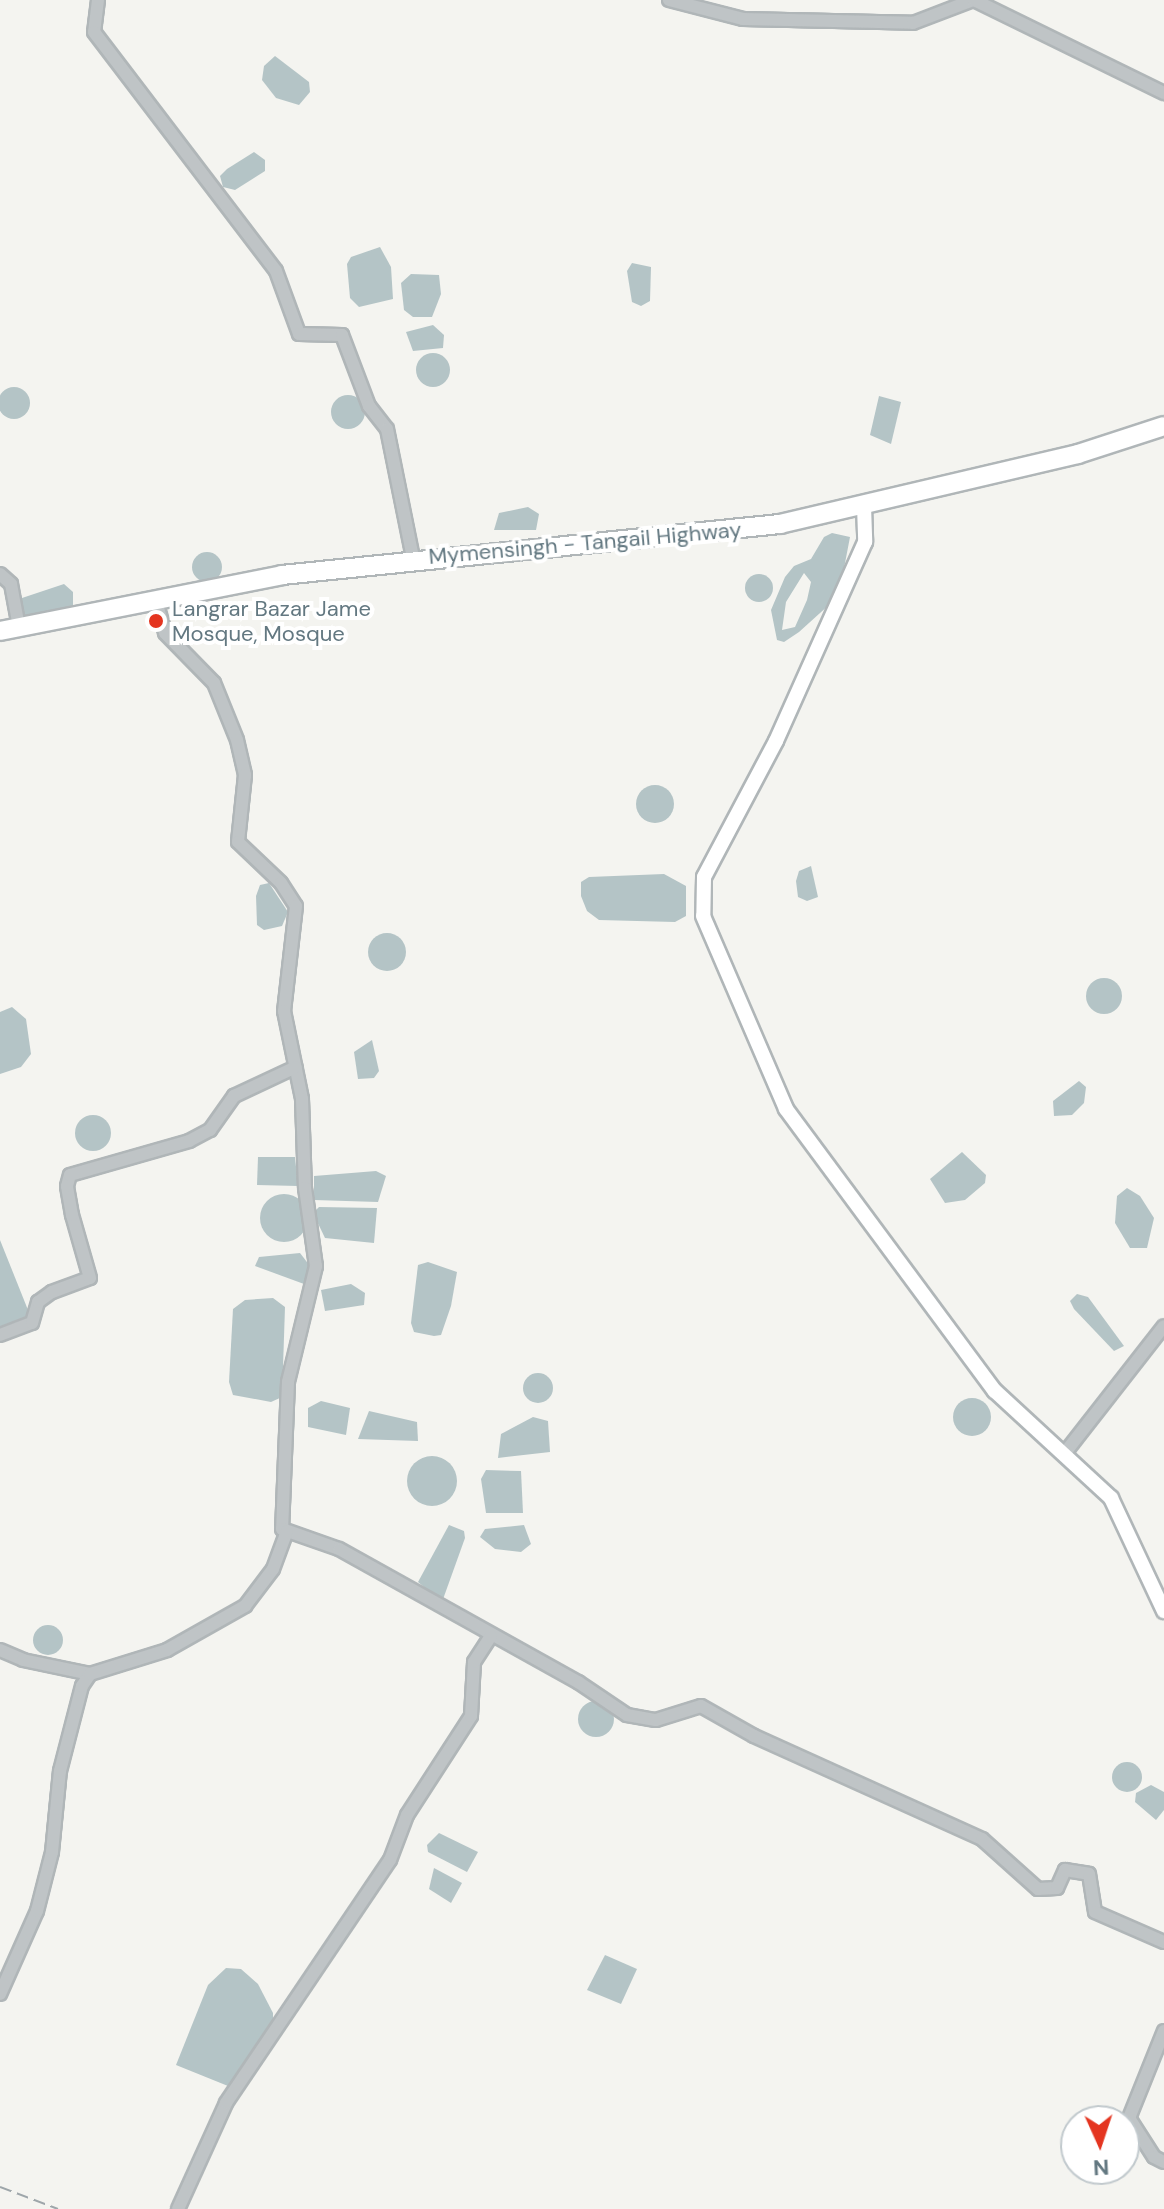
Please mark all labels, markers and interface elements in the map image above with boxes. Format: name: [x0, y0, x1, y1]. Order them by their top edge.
street label: Mymensingh - Tangail Highway: [427, 516, 743, 570]
place label: Langrar Bazar Jame Mosque, Mosque: [172, 595, 371, 646]
marker: Langrar Bazar Jame Mosque, Mosque: [147, 612, 165, 630]
north arrow: [1060, 2105, 1140, 2185]
text: N: [1092, 2153, 1110, 2182]

